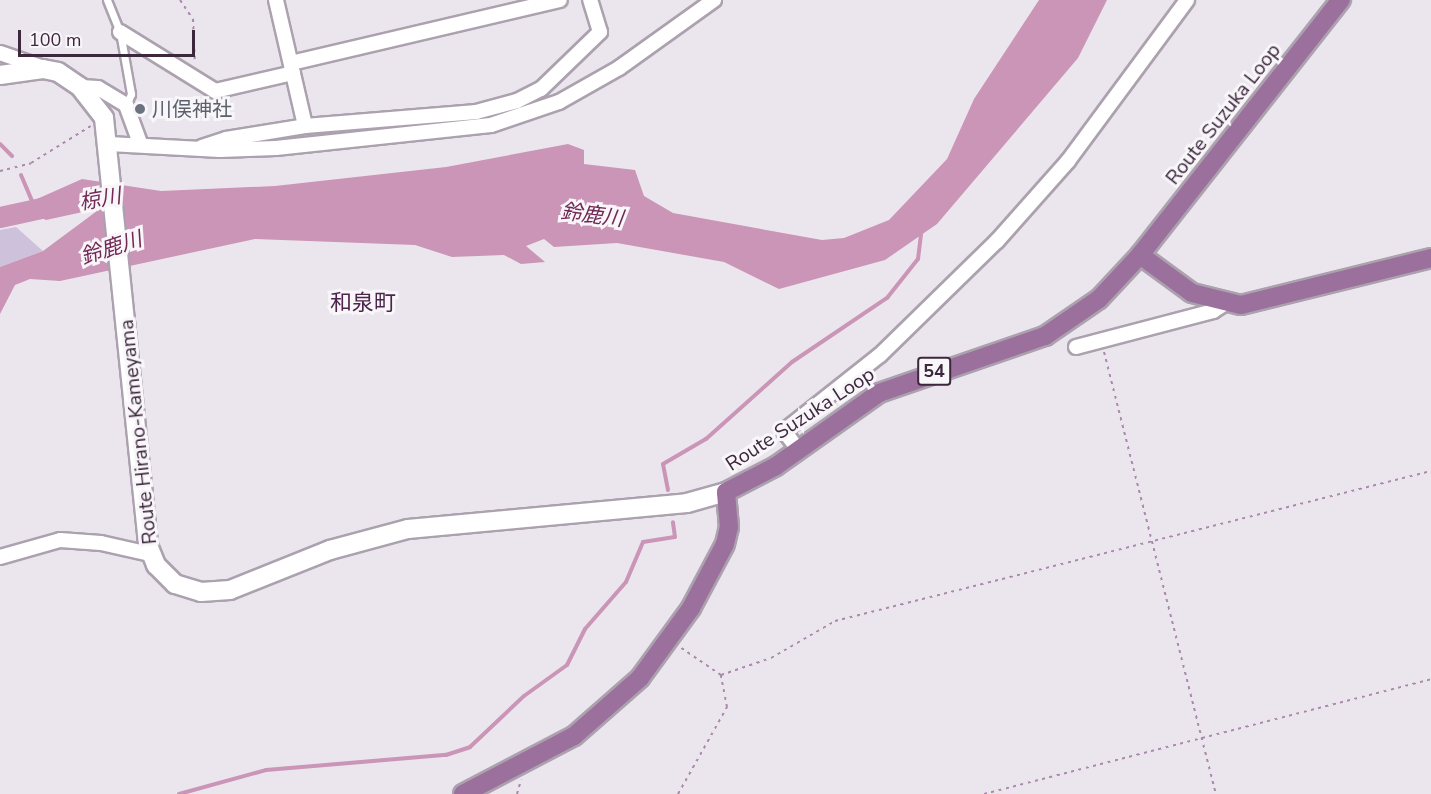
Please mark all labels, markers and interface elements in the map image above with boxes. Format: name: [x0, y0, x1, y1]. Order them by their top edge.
scale bar: [21, 18, 198, 56]
text: 100 m: [29, 28, 81, 52]
street label: Route Suzuka Loop: [1160, 39, 1286, 189]
place label: 川俣神社: [152, 97, 232, 121]
marker: 川俣神社: [133, 102, 147, 116]
water label: 椋川: [77, 183, 123, 215]
water label: 鈴鹿川: [559, 199, 625, 231]
water label: 鈴鹿川: [77, 226, 145, 270]
district label: 和泉町: [330, 291, 396, 317]
street label: Route Hirano-Kameyama: [114, 318, 162, 546]
road number: 54: [916, 356, 952, 386]
street label: Route Suzuka Loop: [721, 362, 879, 476]

